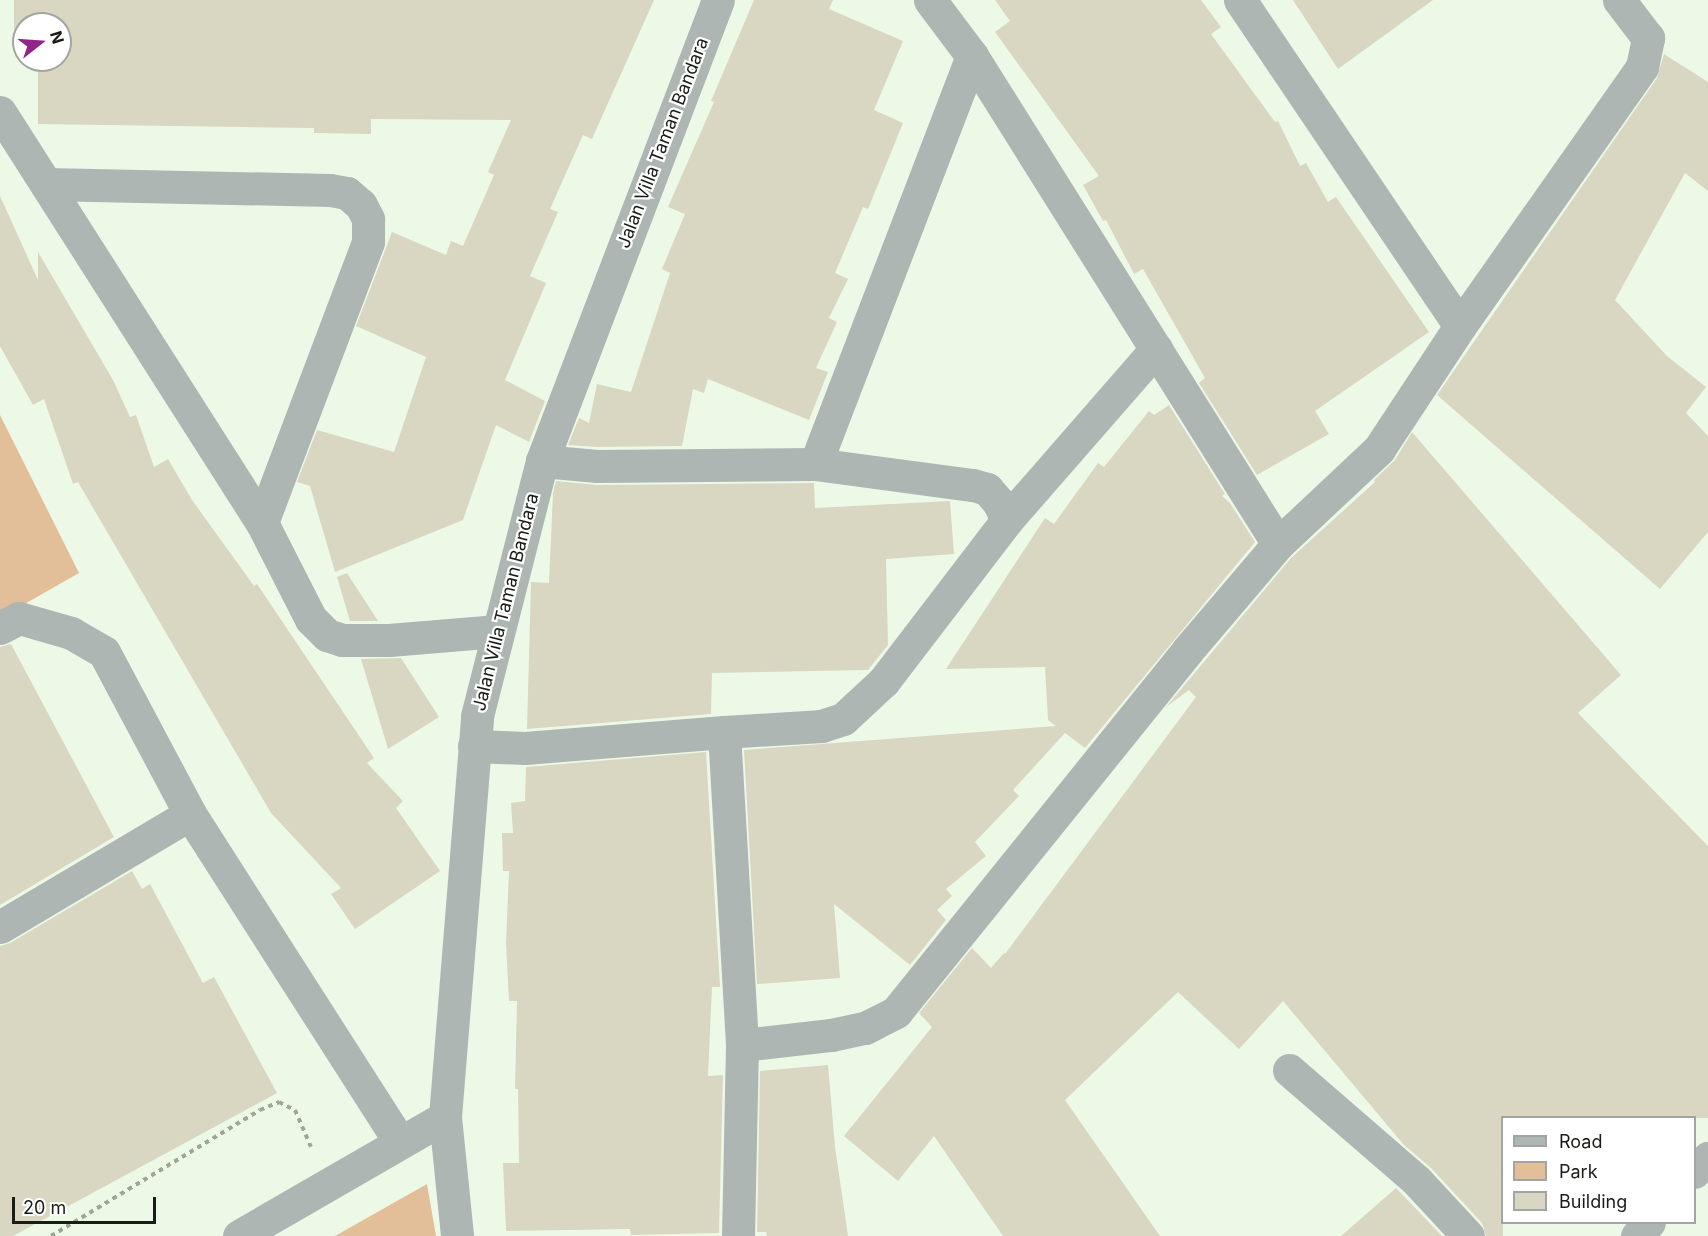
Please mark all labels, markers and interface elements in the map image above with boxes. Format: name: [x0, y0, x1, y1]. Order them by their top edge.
north arrow: [12, 12, 72, 72]
text: N: [46, 29, 69, 46]
street label: Jalan Villa Taman Bandara: [613, 35, 713, 251]
street label: Jalan Villa Taman Bandara: [468, 491, 544, 713]
legend: [1501, 1116, 1696, 1224]
text: Road: [1559, 1131, 1602, 1152]
text: Park: [1559, 1161, 1598, 1182]
scale bar: [15, 1185, 159, 1223]
text: Building: [1559, 1191, 1627, 1212]
text: 20 m: [23, 1197, 66, 1218]

